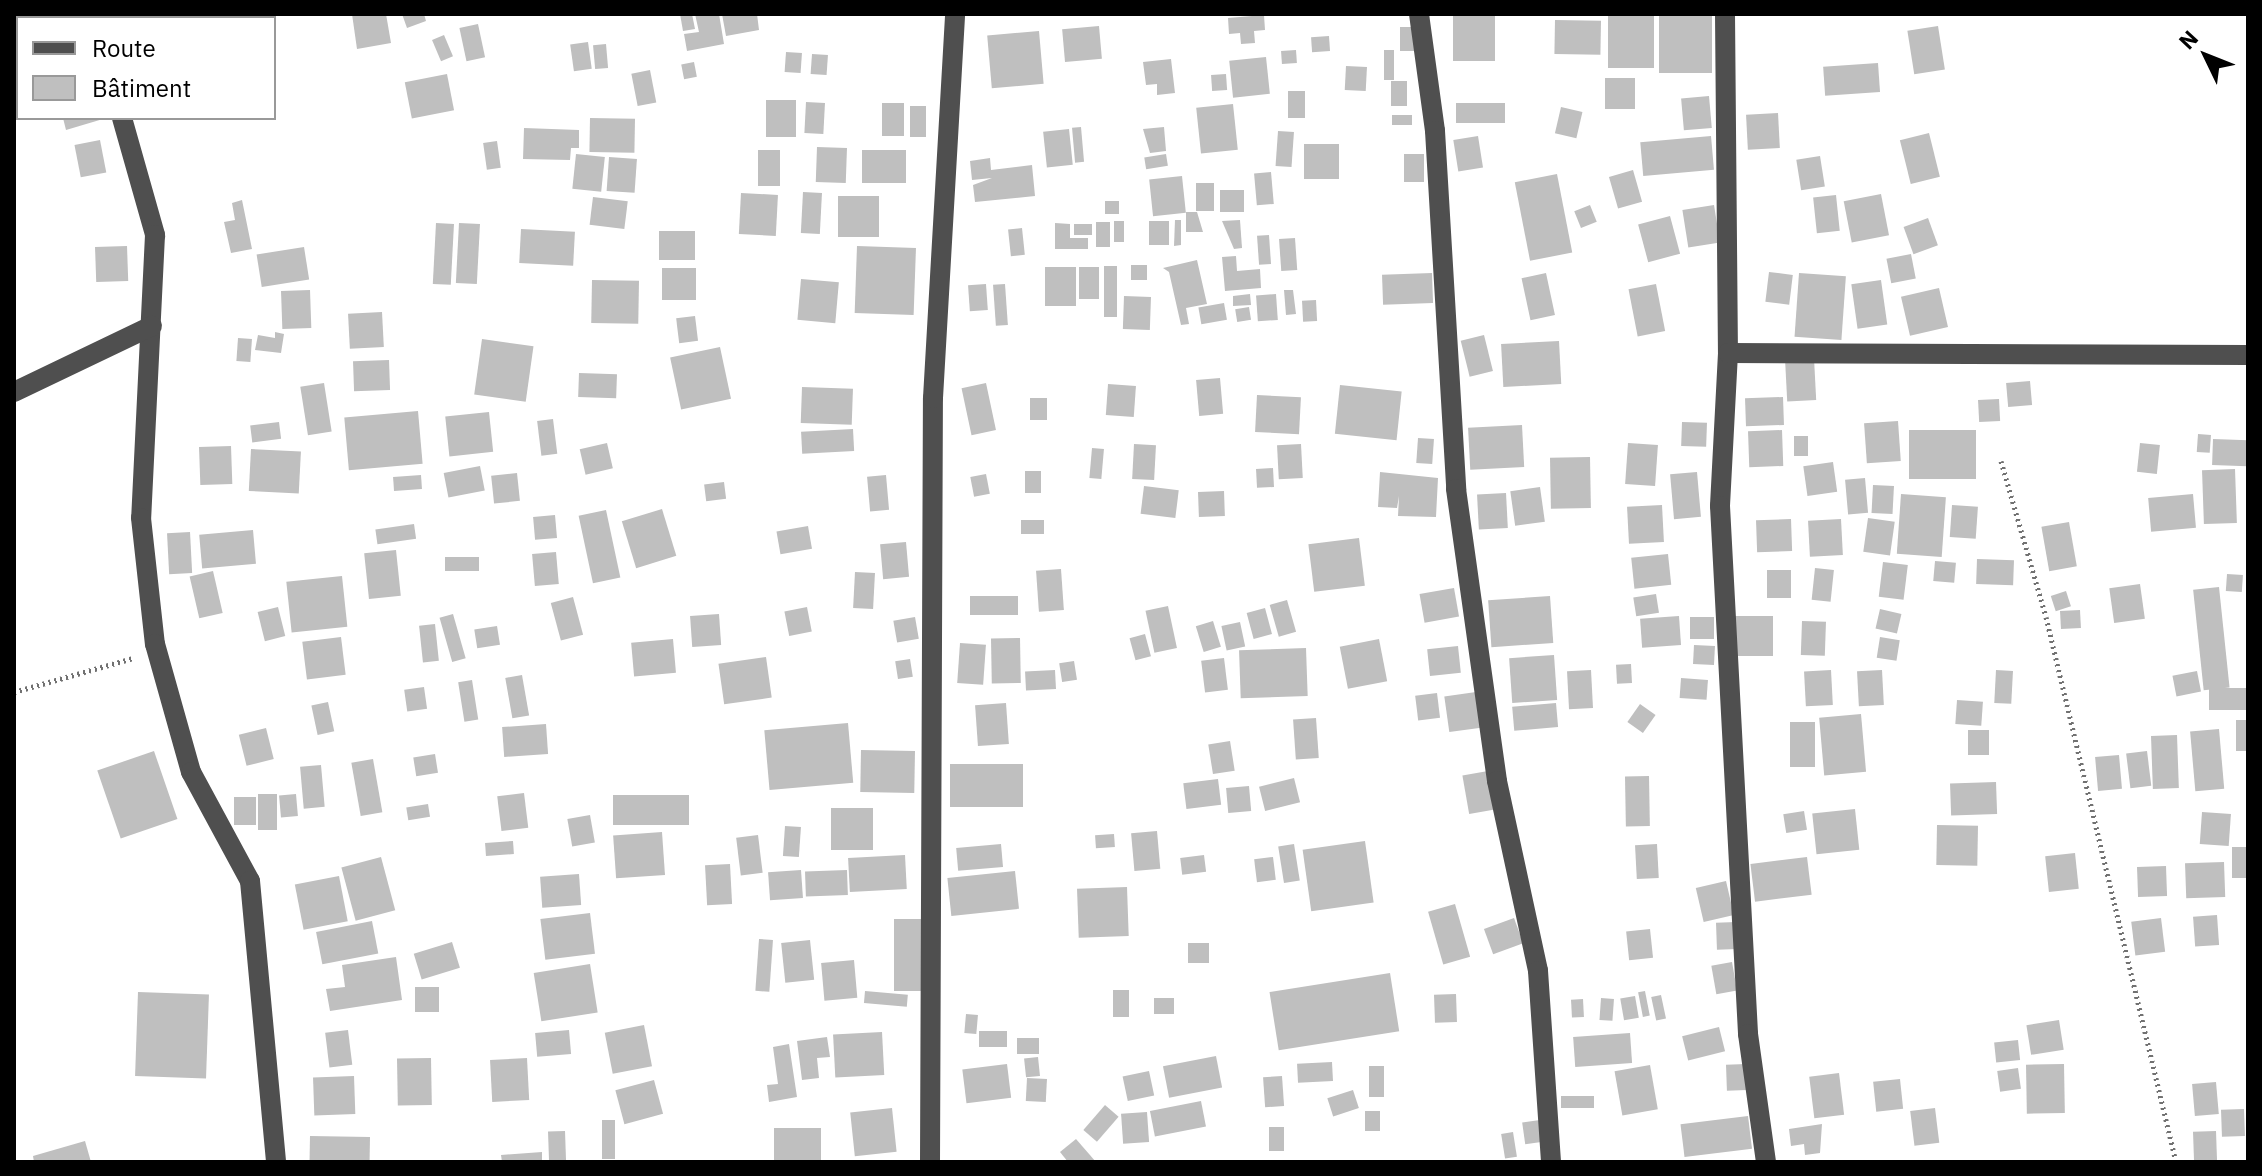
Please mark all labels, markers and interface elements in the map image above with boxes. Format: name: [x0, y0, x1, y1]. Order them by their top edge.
legend: [16, 16, 276, 120]
north arrow: [2166, 16, 2246, 96]
text: N: [2172, 24, 2204, 55]
text: Route: [92, 32, 156, 64]
text: Bâtiment: [92, 72, 191, 104]

